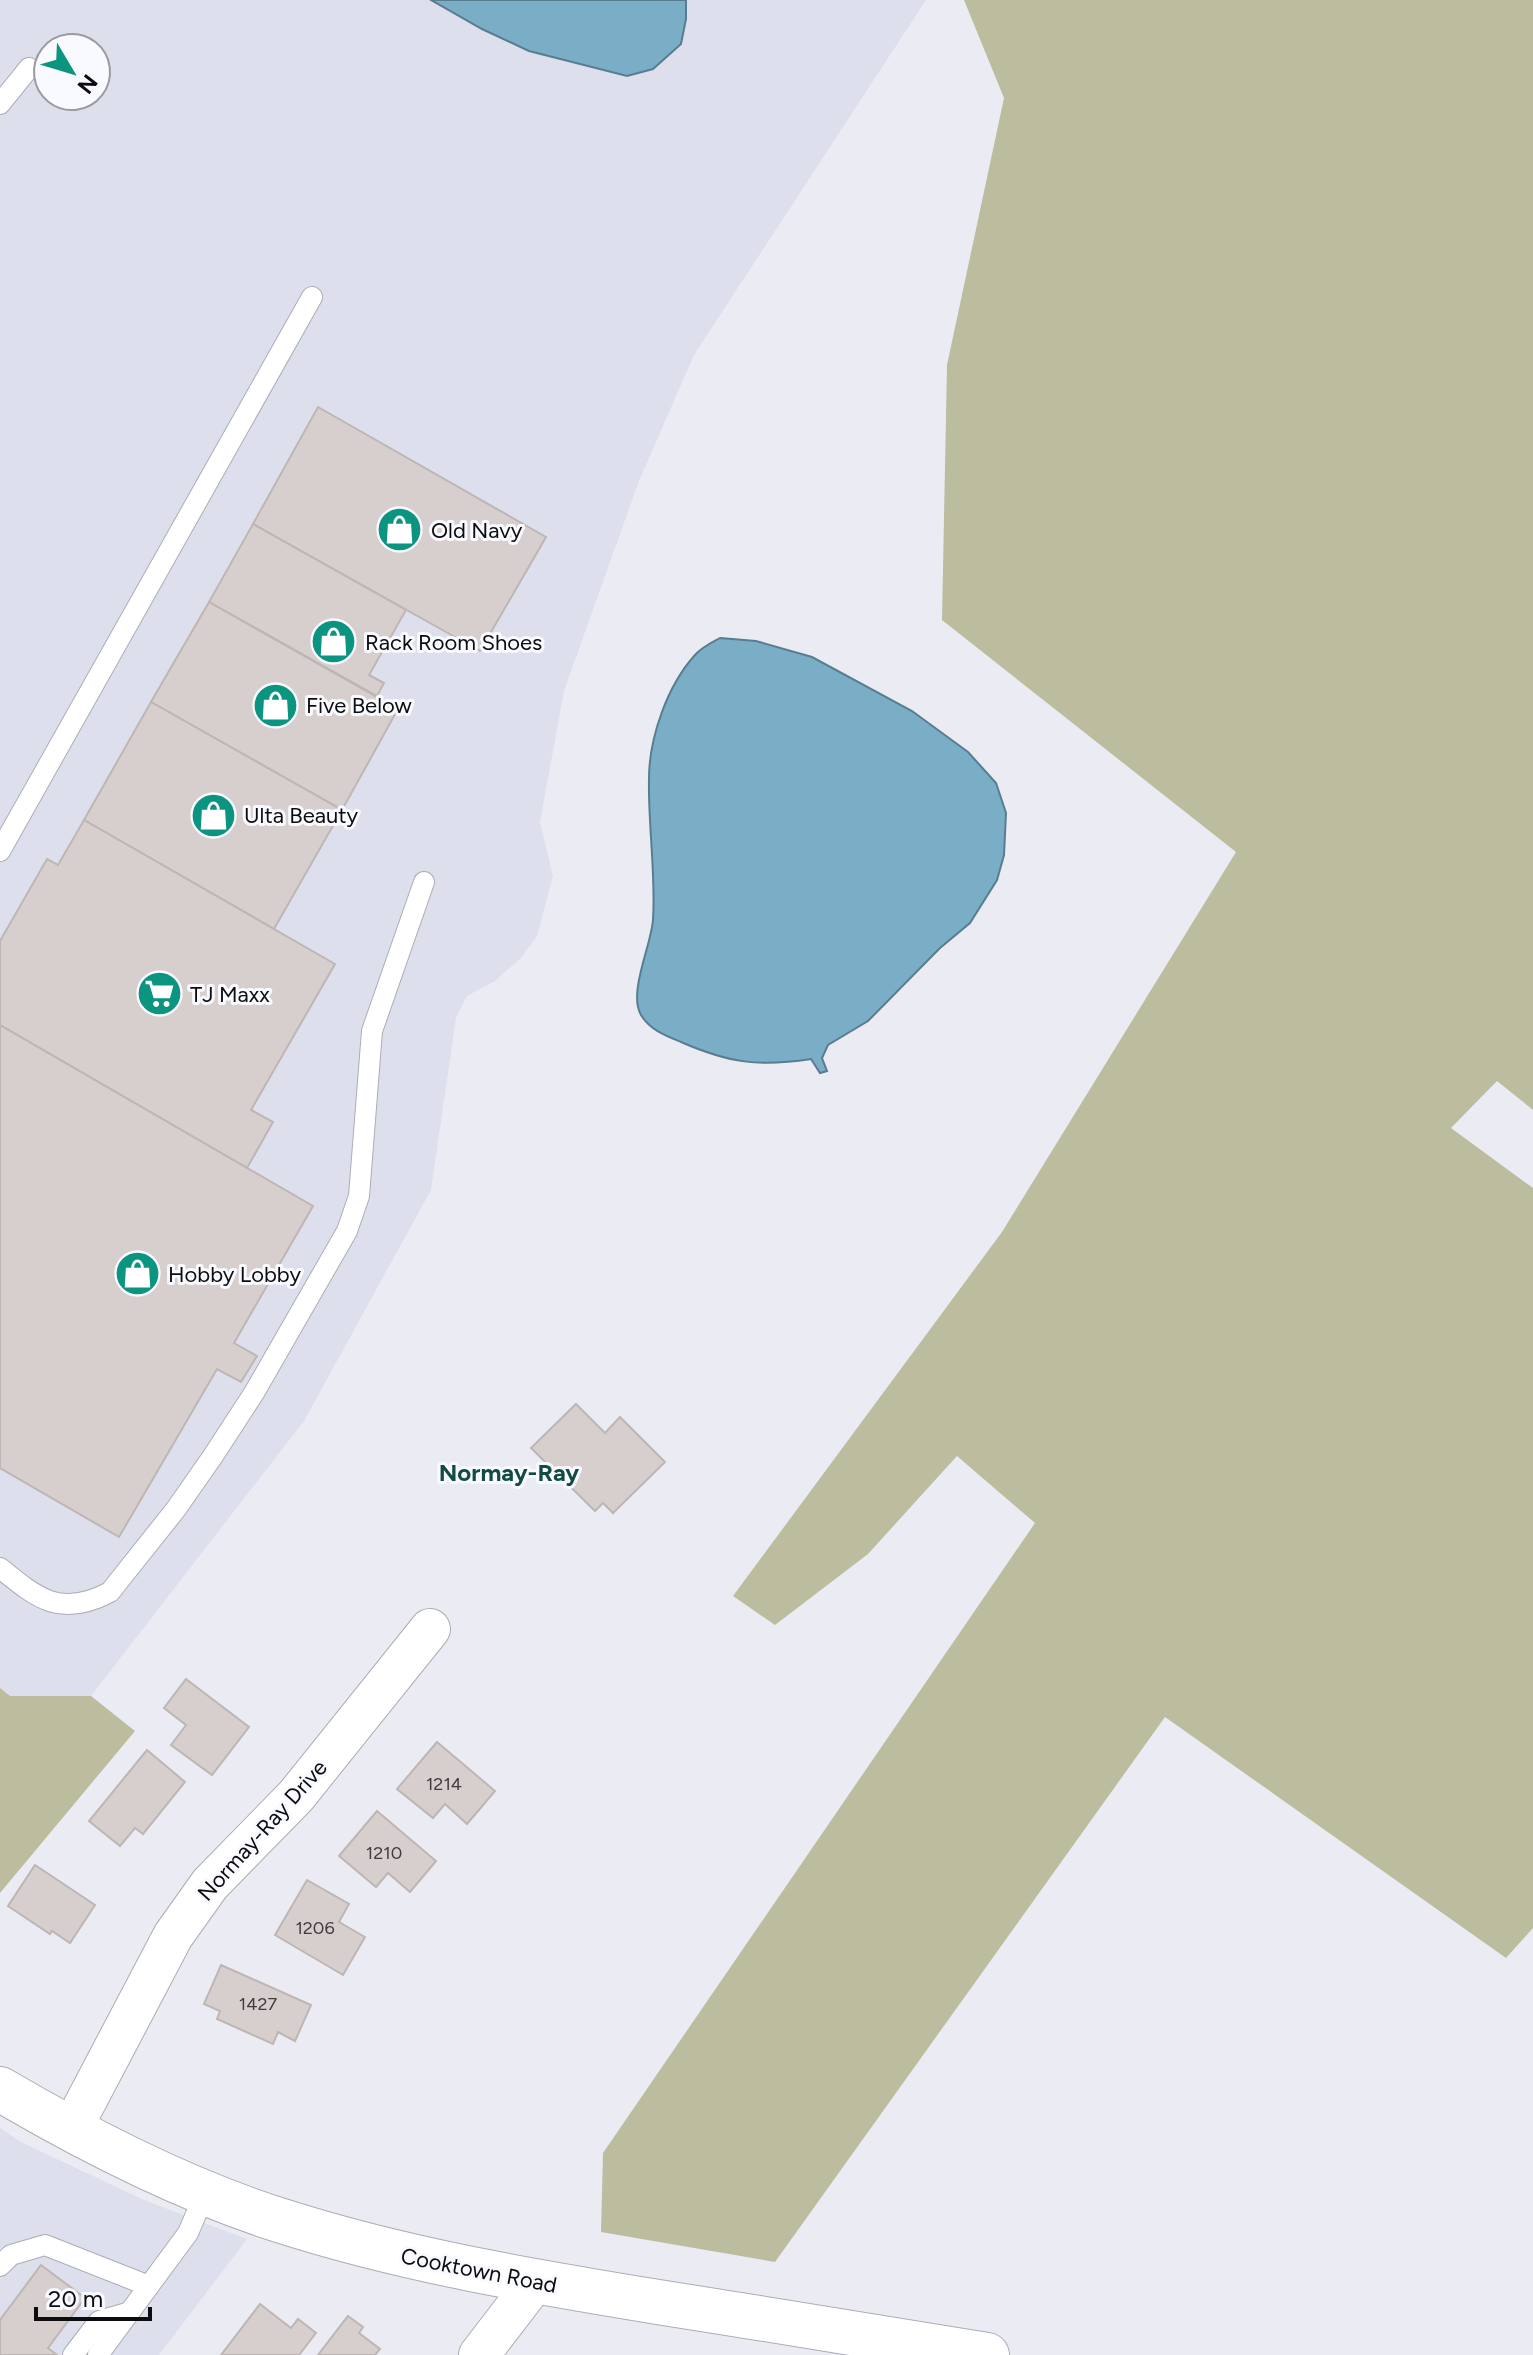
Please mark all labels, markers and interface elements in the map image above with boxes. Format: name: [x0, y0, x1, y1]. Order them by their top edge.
north arrow: [32, 32, 112, 112]
text: N: [71, 69, 103, 99]
shop icon: Old Navy: [376, 506, 424, 554]
place label: Old Navy: [431, 517, 523, 544]
shop icon: Rack Room Shoes: [310, 618, 358, 666]
place label: Rack Room Shoes: [365, 629, 542, 656]
shop icon: Five Below: [251, 681, 299, 729]
place label: Five Below: [306, 692, 412, 719]
shop icon: Ulta Beauty: [189, 791, 237, 839]
place label: Ulta Beauty: [244, 802, 359, 829]
supermarket icon: TJ Maxx: [135, 970, 183, 1018]
place label: TJ Maxx: [190, 981, 270, 1008]
shop icon: Hobby Lobby: [113, 1250, 161, 1298]
place label: Hobby Lobby: [168, 1261, 301, 1288]
district label: Normay-Ray: [439, 1458, 579, 1487]
street label: Normay-Ray Drive: [192, 1754, 333, 1906]
house number: 1214: [426, 1773, 462, 1795]
house number: 1210: [366, 1842, 402, 1864]
house number: 1206: [295, 1917, 335, 1939]
house number: 1427: [239, 1993, 278, 2015]
street label: Cooktown Road: [399, 2242, 559, 2299]
scale bar: [36, 2271, 150, 2321]
text: 20 m: [48, 2284, 103, 2313]

